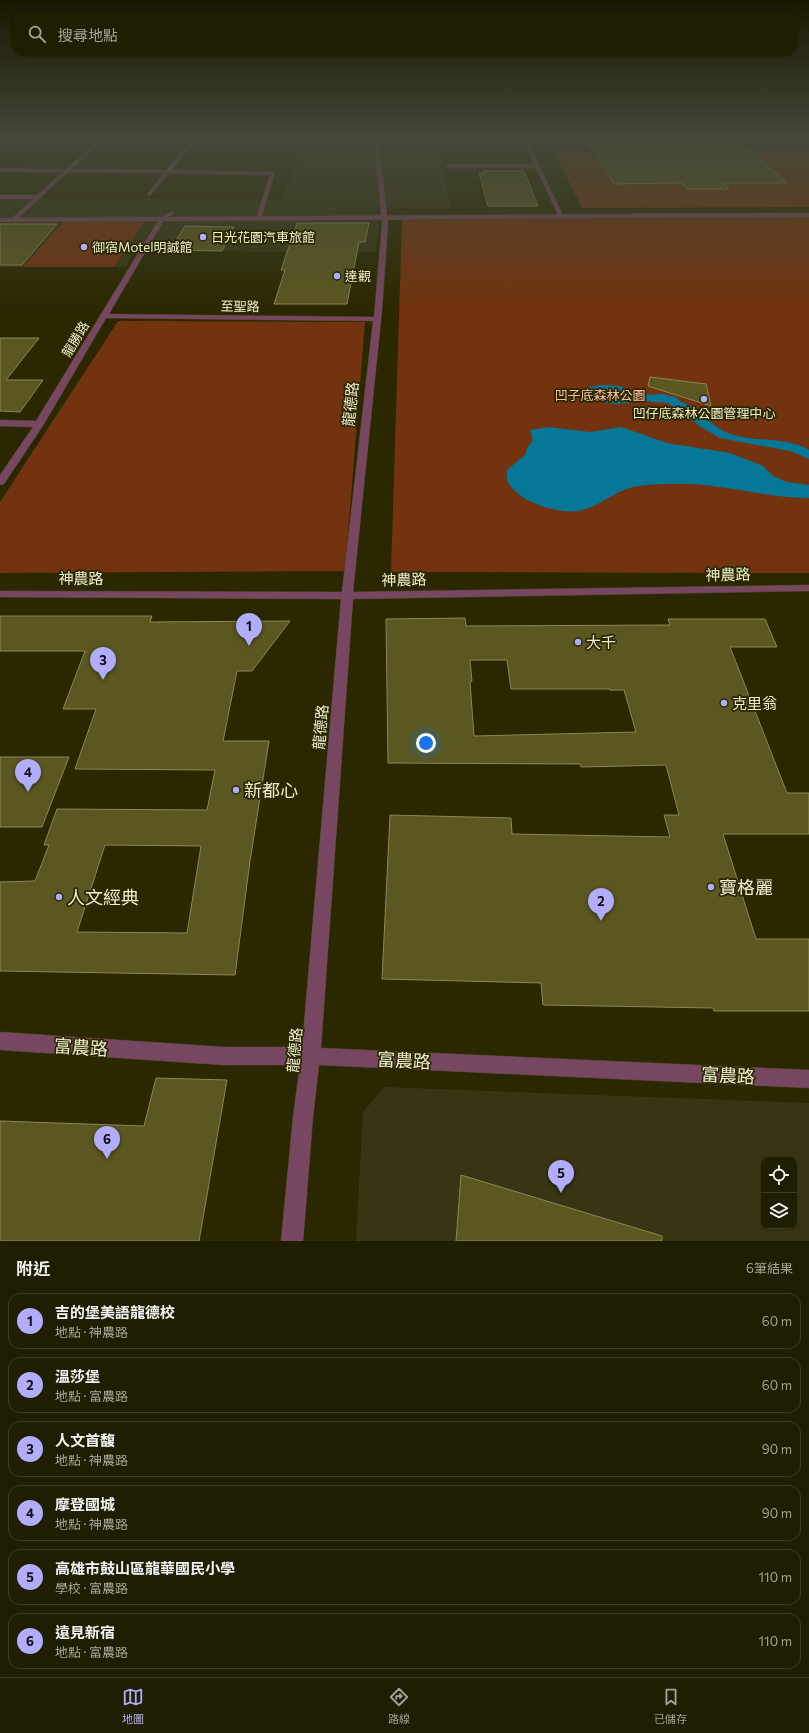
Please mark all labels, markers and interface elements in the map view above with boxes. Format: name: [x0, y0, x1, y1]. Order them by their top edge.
search box: [12, 12, 797, 56]
icon: search: [26, 23, 48, 45]
text: 搜尋地點: [58, 26, 118, 44]
place label: 日光花園汽車旅館: [211, 229, 315, 245]
marker: 日光花園汽車旅館: [198, 232, 208, 242]
place label: 御宿Motel明誠館: [92, 239, 192, 255]
marker: 御宿Motel明誠館: [79, 242, 89, 252]
place label: 達觀: [345, 268, 371, 284]
marker: 達觀: [332, 271, 342, 281]
street label: 至聖路: [220, 298, 260, 314]
street label: 龍勝路: [58, 318, 92, 360]
street label: 龍德路: [339, 381, 361, 427]
park label: 凹子底森林公園: [554, 387, 646, 403]
marker: 凹仔底森林公園管理中心: [699, 394, 709, 404]
place label: 凹仔底森林公園管理中心: [632, 405, 776, 421]
street label: 神農路: [705, 565, 751, 583]
street label: 神農路: [58, 569, 104, 587]
street label: 神農路: [381, 570, 427, 588]
pin: 1: [236, 613, 262, 646]
place label: 大千: [586, 633, 616, 651]
marker: 大千: [573, 637, 583, 647]
pin: 3: [90, 647, 116, 680]
place label: 克里翁: [732, 694, 777, 712]
marker: 克里翁: [719, 698, 729, 708]
street label: 龍德路: [309, 704, 331, 750]
your location: [416, 733, 436, 753]
pin: 4: [15, 759, 41, 792]
place label: 新都心: [244, 779, 298, 801]
marker: 新都心: [231, 785, 241, 795]
place label: 寶格麗: [719, 876, 773, 898]
marker: 寶格麗: [706, 882, 716, 892]
place label: 人文經典: [67, 886, 139, 908]
pin: 2: [588, 888, 614, 921]
marker: 人文經典: [54, 892, 64, 902]
street label: 龍德路: [283, 1027, 305, 1073]
street label: 富農路: [53, 1034, 109, 1060]
street label: 富農路: [376, 1048, 432, 1072]
street label: 富農路: [700, 1063, 756, 1087]
pin: 6: [94, 1126, 120, 1159]
map controls: [761, 1157, 797, 1229]
button: locate: [761, 1157, 797, 1193]
pin: 5: [548, 1160, 574, 1193]
button: layers: [761, 1193, 797, 1229]
text: 附近: [16, 1258, 50, 1279]
text: 6筆結果: [746, 1260, 793, 1276]
text: 吉的堡美語龍德校: [55, 1303, 175, 1321]
text: 1: [27, 1313, 33, 1329]
text: 60 m: [762, 1313, 792, 1329]
text: 地點 · 神農路: [55, 1324, 128, 1340]
text: 溫莎堡: [55, 1367, 100, 1385]
text: 2: [26, 1377, 34, 1393]
text: 60 m: [762, 1377, 792, 1393]
text: 地點 · 富農路: [55, 1388, 128, 1404]
text: 人文首馥: [55, 1431, 115, 1449]
text: 3: [26, 1441, 34, 1457]
text: 90 m: [762, 1441, 792, 1457]
text: 地點 · 神農路: [55, 1452, 128, 1468]
text: 摩登國城: [55, 1495, 115, 1513]
text: 4: [26, 1505, 34, 1521]
text: 90 m: [762, 1505, 792, 1521]
text: 地點 · 神農路: [55, 1516, 128, 1532]
text: 高雄市鼓山區龍華國民小學: [55, 1559, 235, 1577]
text: 5: [26, 1569, 34, 1585]
text: 110 m: [759, 1569, 792, 1585]
text: 學校 · 富農路: [55, 1580, 128, 1596]
text: 遠見新宿: [55, 1623, 115, 1641]
text: 6: [26, 1633, 34, 1649]
text: 110 m: [759, 1633, 792, 1649]
text: 地點 · 富農路: [55, 1644, 128, 1660]
tab: 地圖: [122, 1686, 144, 1726]
tab: 路線: [388, 1686, 410, 1726]
tab: 已儲存: [654, 1686, 687, 1726]

